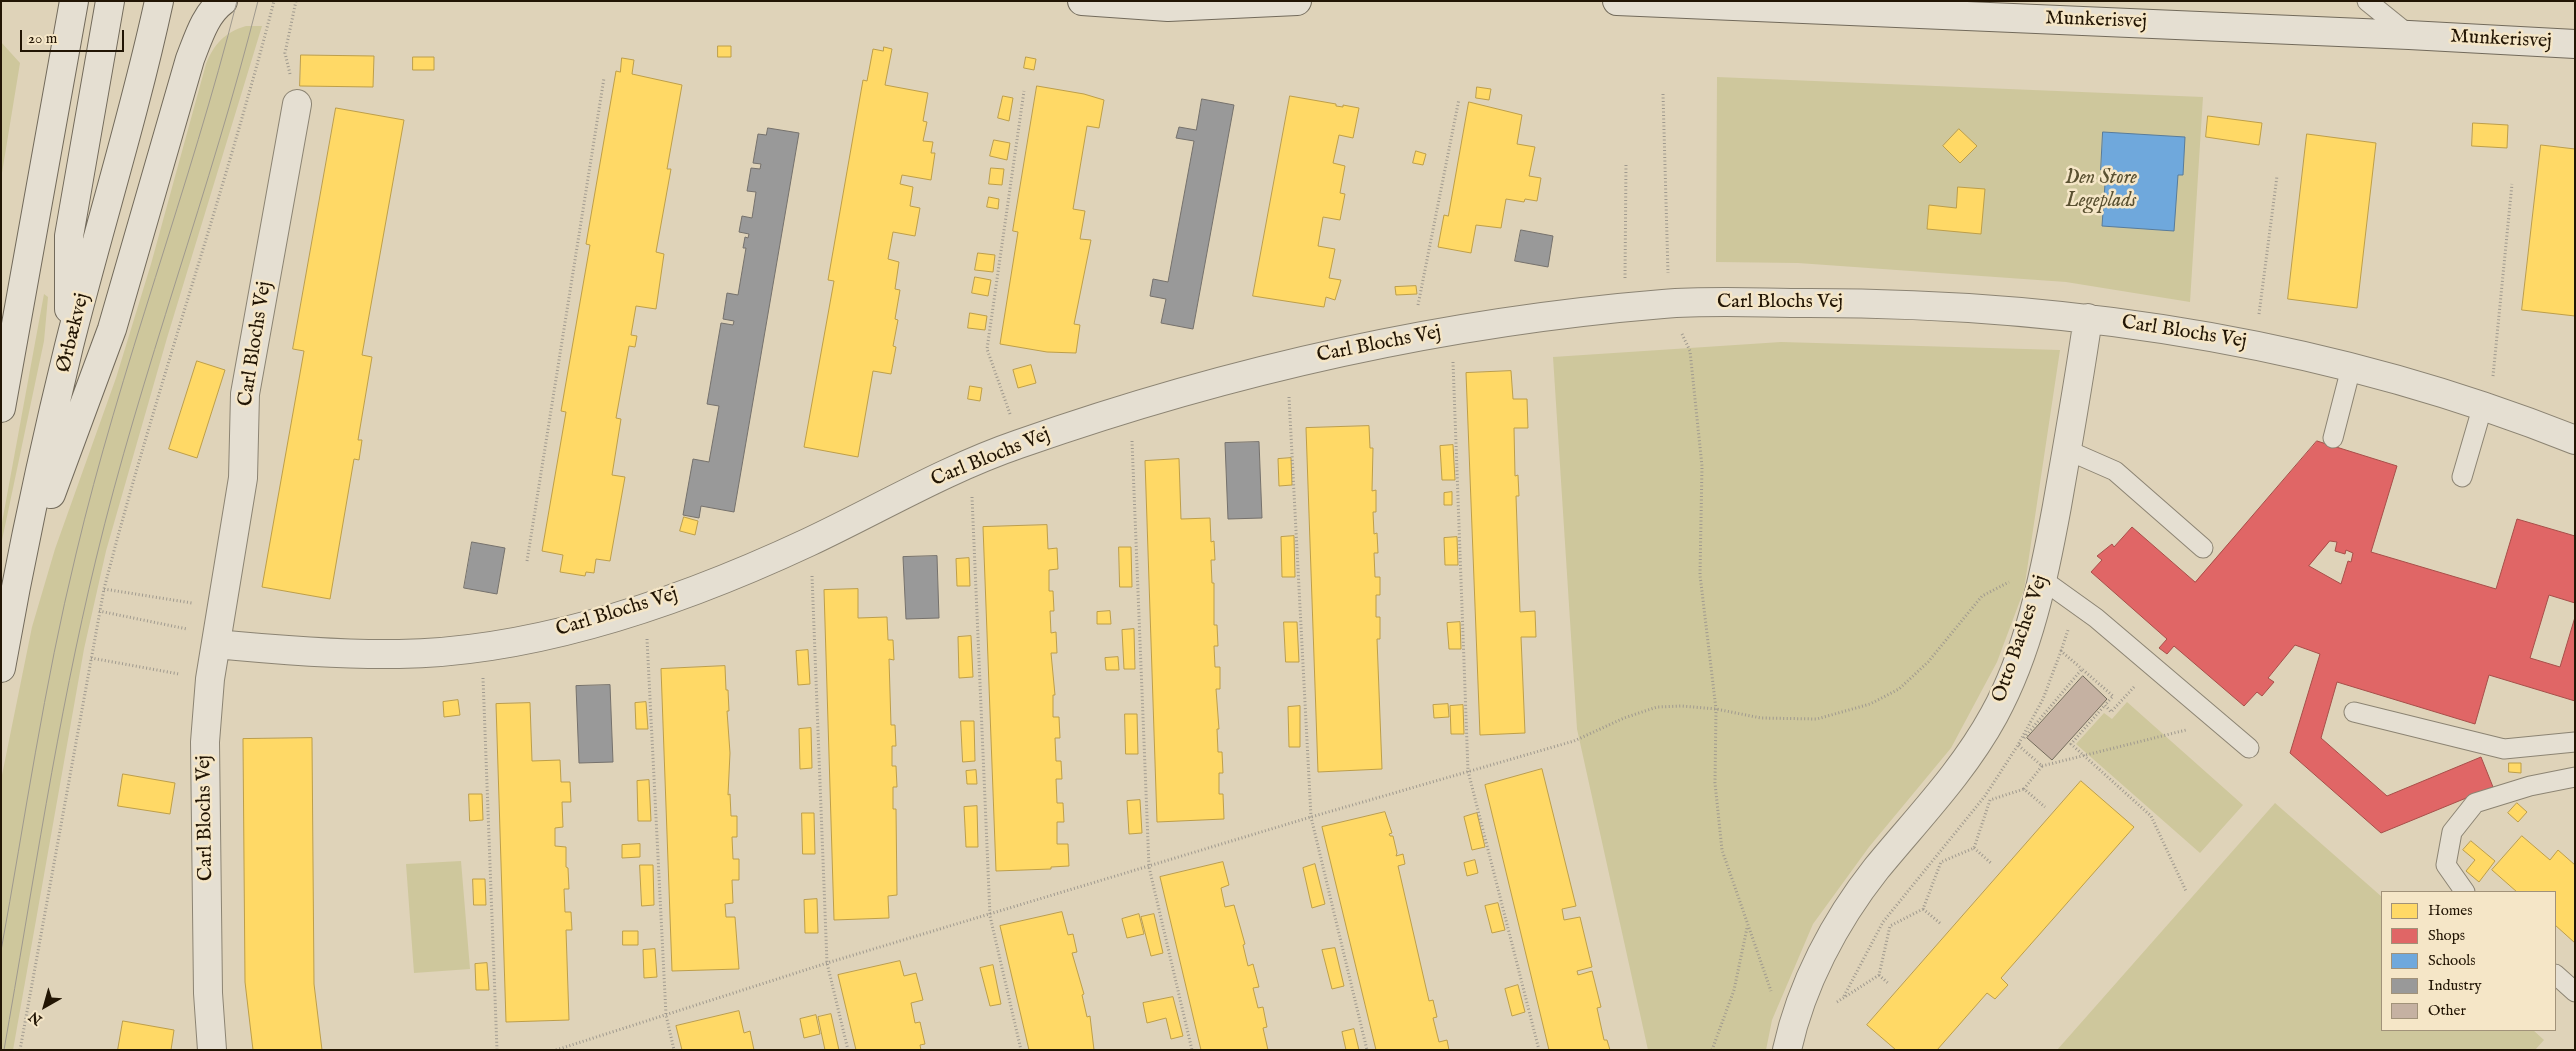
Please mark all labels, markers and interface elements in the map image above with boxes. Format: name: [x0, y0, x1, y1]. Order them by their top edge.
street label: Munkerisvej: [2045, 7, 2147, 35]
scale bar: [22, 20, 126, 52]
street label: Munkerisvej: [2450, 25, 2552, 55]
text: 20 m: [28, 29, 57, 48]
park label: Den Store Legeplads: [2065, 167, 2137, 214]
street label: Carl Blochs Vej: [234, 280, 278, 408]
street label: Ørbækvej: [53, 291, 95, 375]
street label: Carl Blochs Vej: [1717, 291, 1843, 315]
street label: Carl Blochs Vej: [2120, 311, 2248, 355]
street label: Carl Blochs Vej: [1315, 321, 1443, 369]
street label: Carl Blochs Vej: [928, 423, 1054, 493]
street label: Otto Baches Vej: [1988, 572, 2054, 706]
street label: Carl Blochs Vej: [553, 583, 681, 643]
street label: Carl Blochs Vej: [193, 755, 219, 881]
legend: [2381, 891, 2556, 1031]
text: Homes: [2428, 901, 2472, 920]
text: Shops: [2428, 926, 2465, 945]
text: Schools: [2428, 951, 2476, 970]
text: Industry: [2428, 976, 2482, 995]
north arrow: [20, 981, 70, 1031]
text: Other: [2428, 1001, 2466, 1020]
text: N: [25, 1007, 46, 1029]

